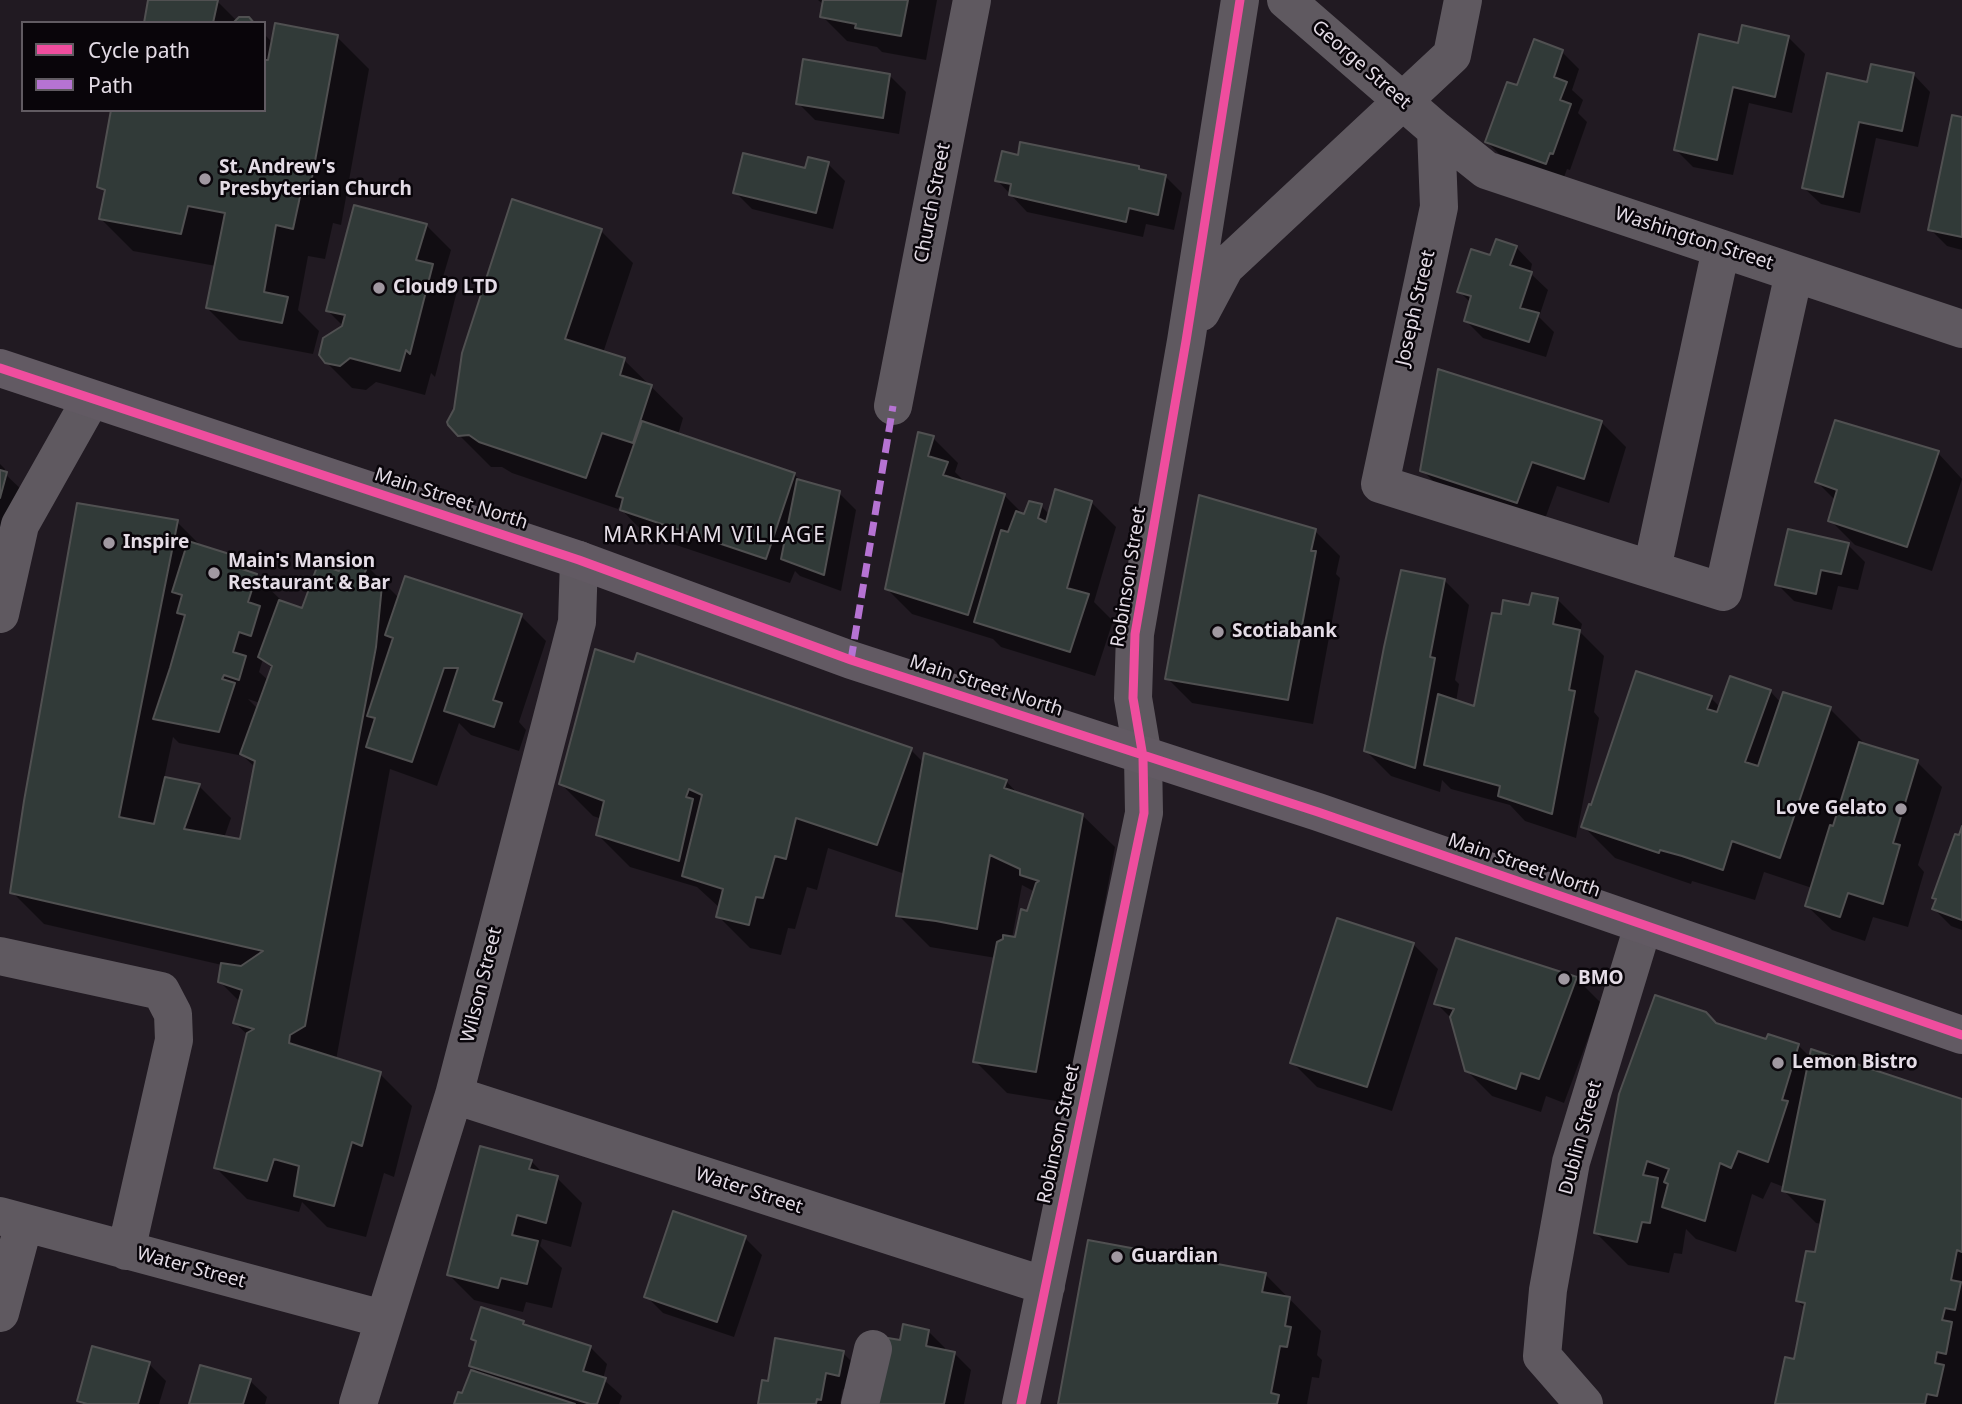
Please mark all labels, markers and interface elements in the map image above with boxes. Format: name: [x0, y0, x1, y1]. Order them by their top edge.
street label: George Street: [1307, 16, 1415, 114]
legend: [21, 21, 266, 112]
text: Cycle path: [88, 36, 190, 64]
text: Path: [88, 71, 133, 99]
street label: Church Street: [910, 141, 956, 265]
place label: St. Andrew's Presbyterian Church: [219, 157, 412, 201]
marker: St. Andrew's Presbyterian Church: [197, 171, 213, 187]
street label: Washington Street: [1612, 203, 1776, 275]
street label: Joseph Street: [1392, 248, 1440, 368]
place label: Cloud9 LTD: [393, 277, 498, 299]
marker: Cloud9 LTD: [371, 280, 387, 296]
street label: Main Street North: [371, 463, 531, 535]
street label: Robinson Street: [1107, 505, 1151, 649]
district label: MARKHAM VILLAGE: [605, 523, 825, 549]
place label: Inspire: [123, 532, 189, 554]
marker: Inspire: [101, 535, 117, 551]
place label: Main's Mansion Restaurant & Bar: [228, 551, 390, 595]
marker: Main's Mansion Restaurant & Bar: [206, 565, 222, 581]
place label: Scotiabank: [1232, 621, 1337, 643]
marker: Scotiabank: [1210, 624, 1226, 640]
street label: Main Street North: [906, 650, 1066, 722]
place label: Love Gelato: [1775, 798, 1887, 820]
marker: Love Gelato: [1893, 801, 1909, 817]
street label: Main Street North: [1445, 829, 1603, 903]
street label: Wilson Street: [457, 925, 507, 1045]
place label: BMO: [1578, 968, 1624, 990]
marker: BMO: [1556, 971, 1572, 987]
place label: Lemon Bistro: [1792, 1052, 1918, 1074]
marker: Lemon Bistro: [1770, 1055, 1786, 1071]
street label: Robinson Street: [1033, 1062, 1085, 1206]
street label: Dublin Street: [1555, 1079, 1607, 1197]
street label: Water Street: [693, 1163, 805, 1219]
street label: Water Street: [134, 1243, 248, 1293]
place label: Guardian: [1131, 1246, 1218, 1268]
marker: Guardian: [1109, 1249, 1125, 1265]

